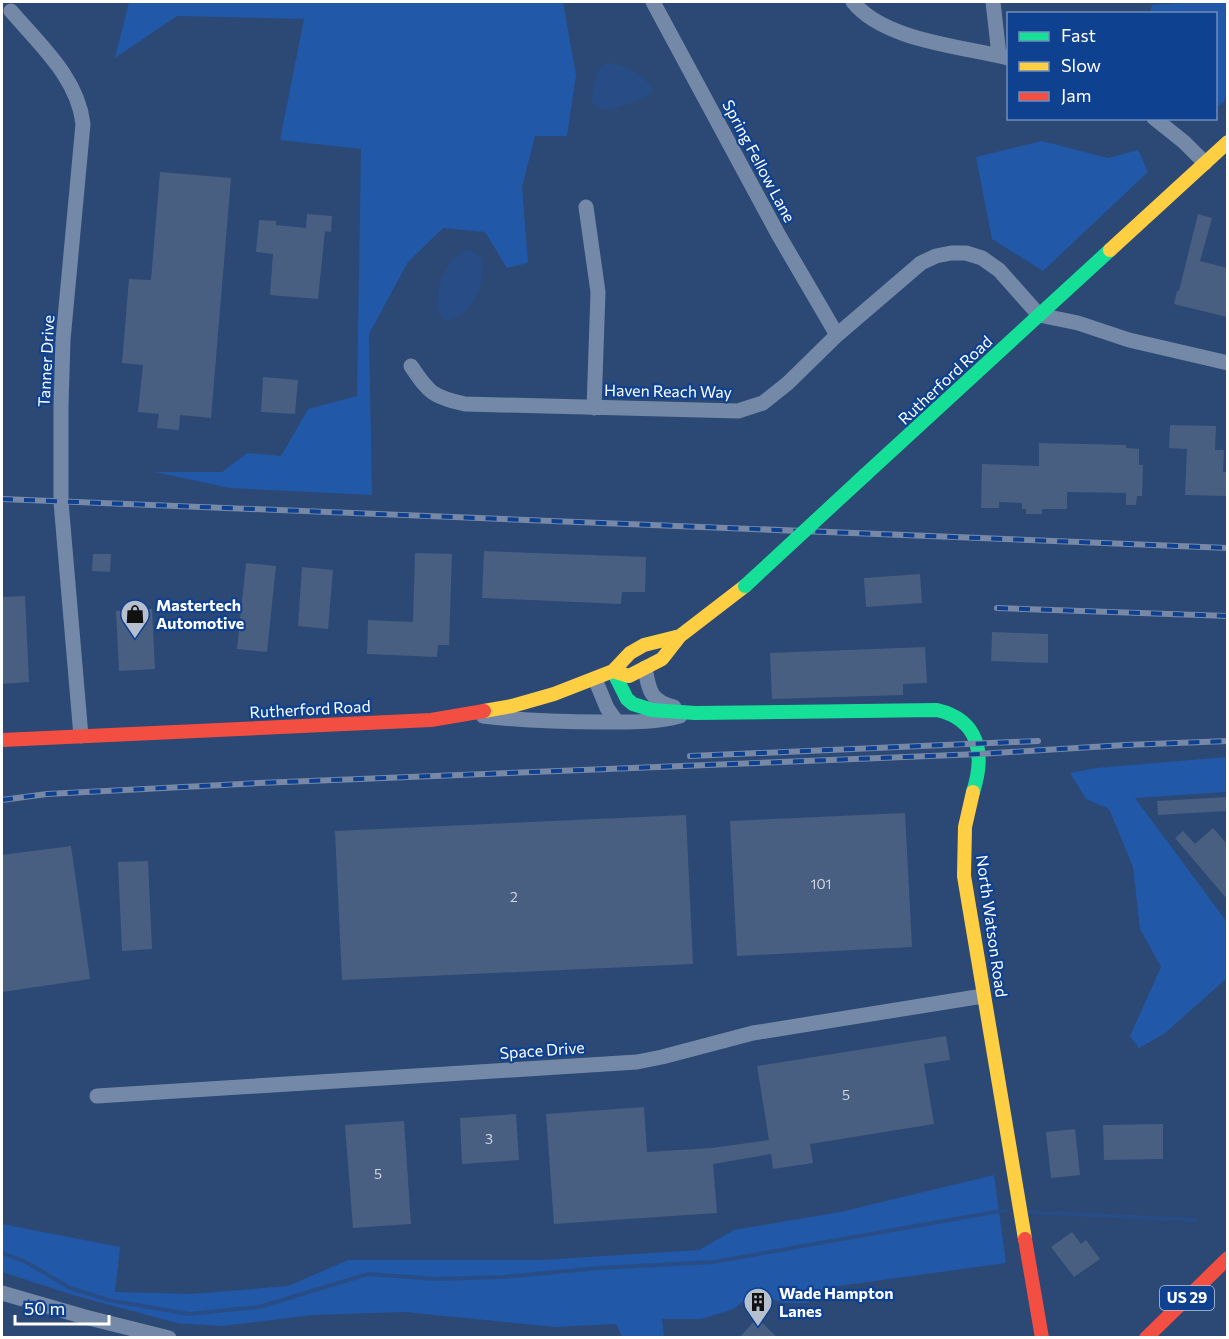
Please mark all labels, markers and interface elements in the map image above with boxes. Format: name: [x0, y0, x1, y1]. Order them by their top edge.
legend: [1007, 12, 1217, 120]
text: Fast: [1061, 24, 1096, 46]
text: Slow: [1061, 54, 1101, 76]
text: Jam: [1061, 84, 1091, 106]
street label: Spring Fellow Lane: [719, 96, 800, 225]
street label: Tanner Drive: [34, 314, 57, 407]
street label: Rutherford Road: [894, 331, 996, 428]
street label: Haven Reach Way: [604, 380, 732, 401]
place label: Mastertech Automotive: [156, 595, 244, 632]
shop icon: Mastertech Automotive: [119, 598, 151, 640]
street label: Rutherford Road: [249, 696, 371, 721]
street label: North Watson Road: [973, 853, 1012, 998]
house number: 101: [810, 875, 832, 892]
house number: 2: [510, 888, 518, 905]
street label: Space Drive: [499, 1037, 585, 1062]
house number: 5: [842, 1086, 850, 1103]
house number: 3: [485, 1130, 493, 1147]
house number: 5: [374, 1165, 382, 1182]
place label: Wade Hampton Lanes: [779, 1283, 893, 1320]
building icon: Wade Hampton Lanes: [742, 1286, 774, 1328]
road number: US 29: [1160, 1286, 1214, 1310]
scale bar: [15, 1288, 110, 1326]
text: 50 m: [24, 1297, 65, 1319]

